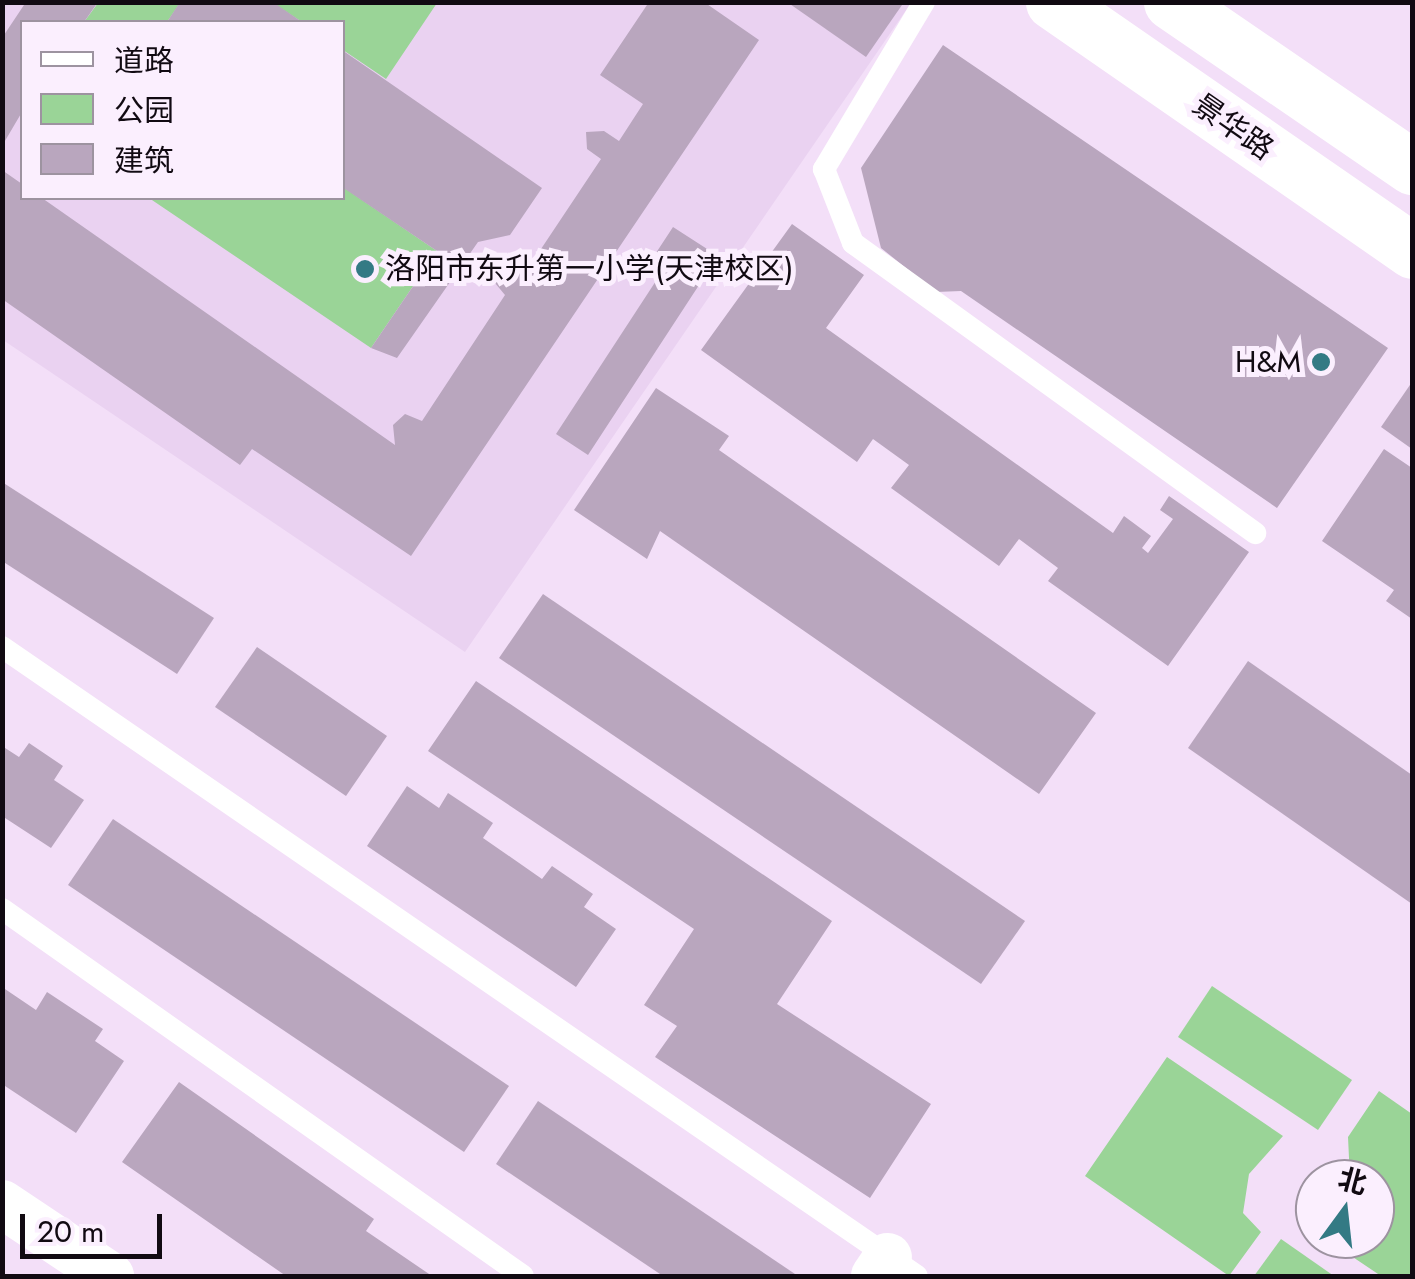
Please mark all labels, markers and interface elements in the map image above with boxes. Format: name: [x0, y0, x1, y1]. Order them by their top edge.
legend: [20, 20, 345, 200]
text: 道路: [114, 39, 174, 82]
street label: 景华路: [1186, 86, 1280, 168]
text: 公园: [114, 89, 174, 132]
text: 建筑: [114, 139, 174, 182]
place label: 洛阳市东升第一小学(天津校区): [385, 251, 794, 287]
marker: 洛阳市东升第一小学(天津校区): [354, 258, 376, 280]
place label: H&M: [1235, 344, 1301, 380]
marker: H&M: [1310, 351, 1332, 373]
text: 北: [1334, 1158, 1371, 1205]
north arrow: [1295, 1159, 1395, 1259]
scale bar: [25, 1194, 168, 1256]
text: 20 m: [37, 1210, 104, 1253]

